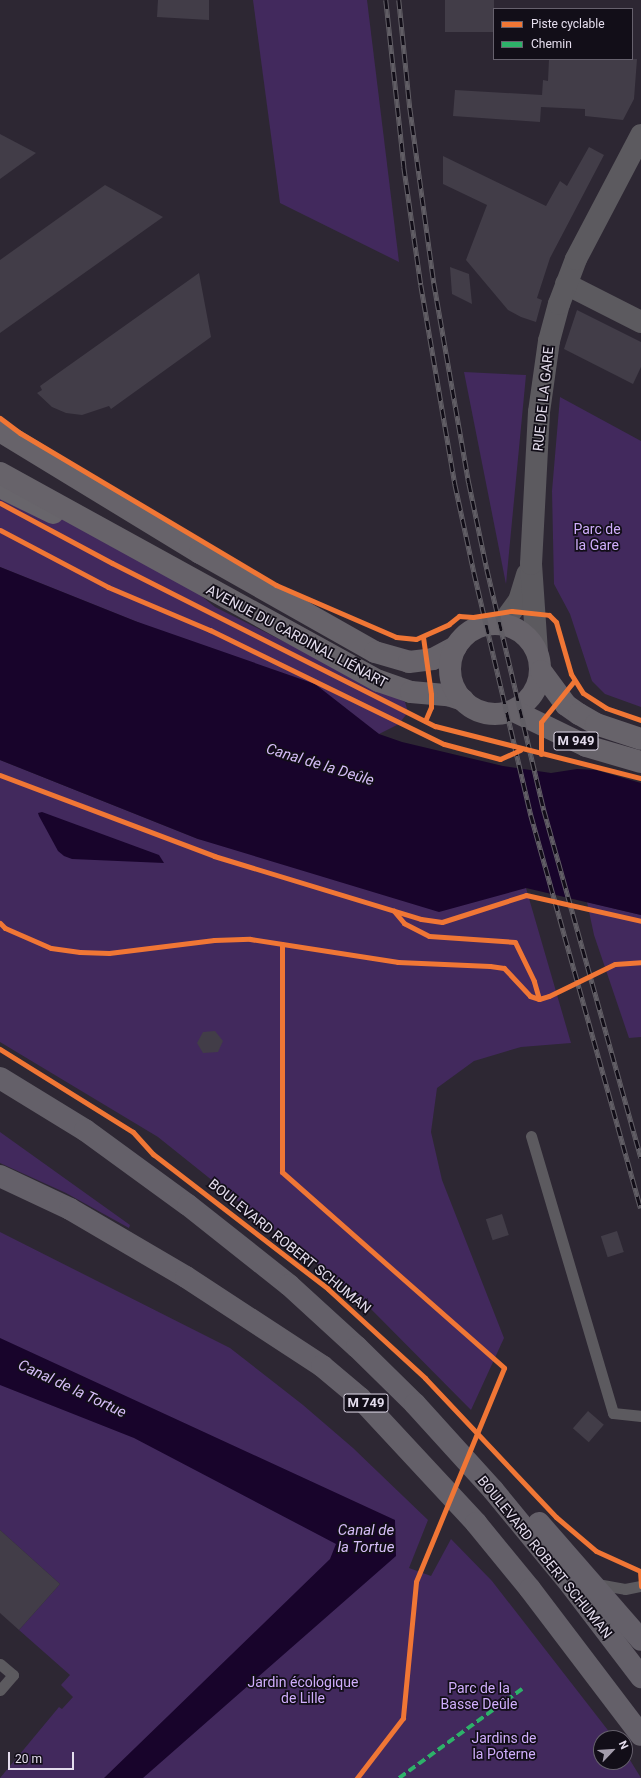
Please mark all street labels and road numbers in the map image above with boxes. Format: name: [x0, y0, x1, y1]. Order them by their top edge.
street label: RUE DE LA GARE: [529, 346, 557, 452]
street label: AVENUE DU CARDINAL LIÉNART: [204, 581, 390, 691]
road number: M 949: [553, 730, 599, 752]
street label: BOULEVARD ROBERT SCHUMAN: [205, 1175, 375, 1317]
road number: M 749: [343, 1392, 389, 1414]
street label: BOULEVARD ROBERT SCHUMAN: [474, 1472, 616, 1642]

